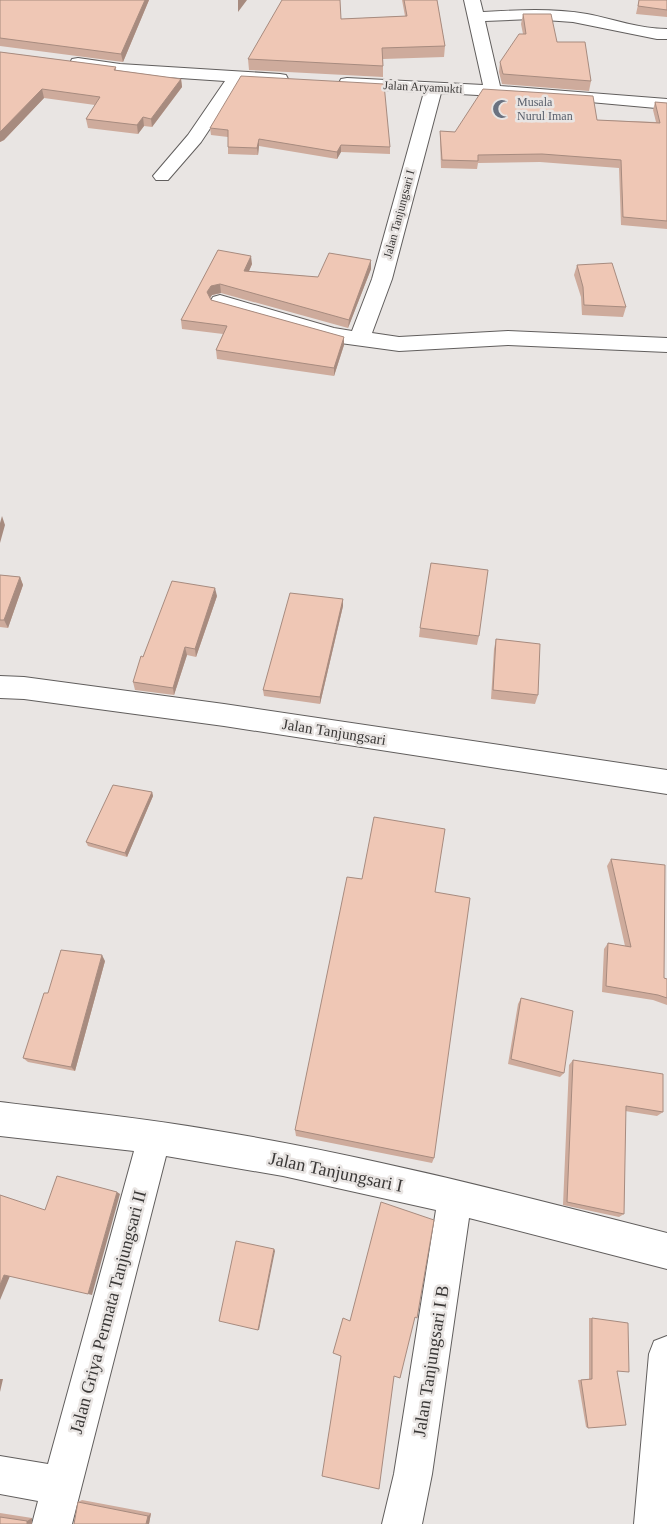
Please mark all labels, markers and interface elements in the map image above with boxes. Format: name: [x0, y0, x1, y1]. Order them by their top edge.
street label: Jalan Aryamukti: [383, 78, 463, 96]
place label: Musala Nurul Iman: [517, 95, 573, 123]
mosque icon: Musala Nurul Iman: [491, 98, 513, 120]
street label: Jalan Tanjungsari I: [380, 168, 418, 260]
street label: Jalan Tanjungsari: [281, 716, 387, 748]
street label: Jalan Tanjungsari I: [267, 1148, 405, 1196]
street label: Jalan Griya Permata Tanjungsari II: [66, 1188, 150, 1436]
street label: Jalan Tanjungsari I B: [409, 1284, 453, 1438]

